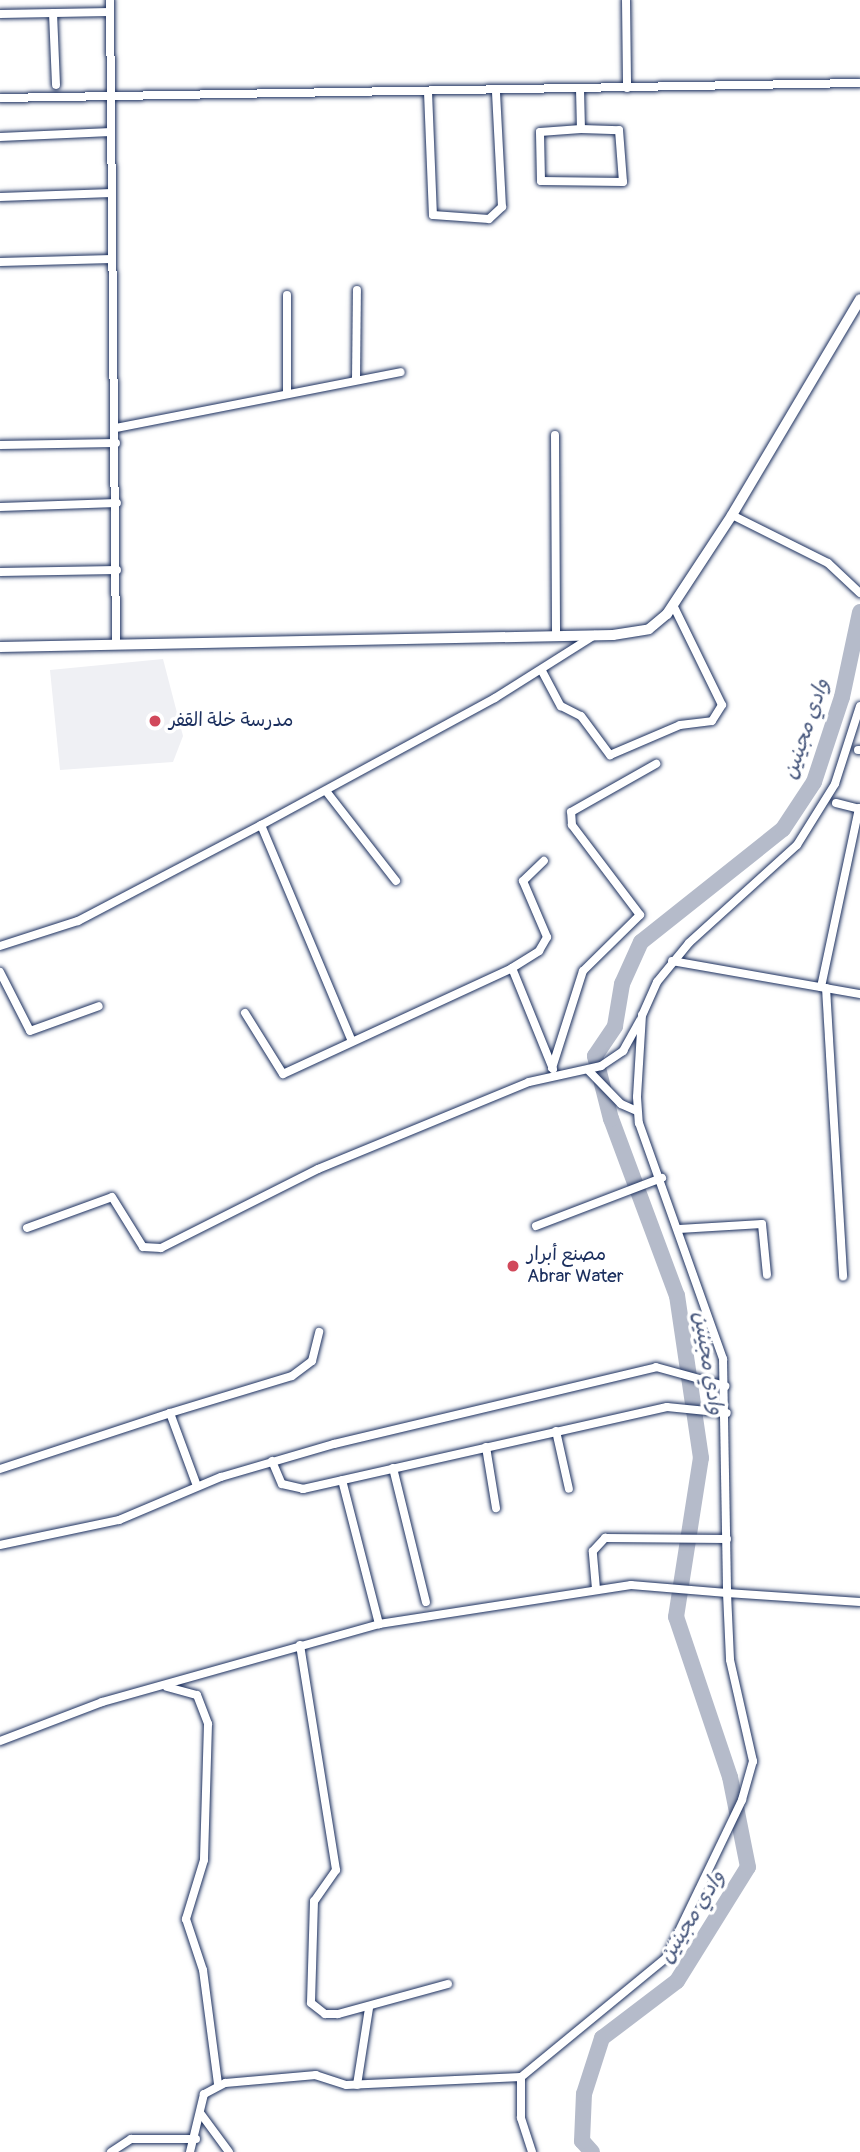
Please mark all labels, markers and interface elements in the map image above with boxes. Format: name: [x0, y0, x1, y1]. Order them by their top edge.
water label: وادي مجينين: [777, 676, 835, 782]
place label: مدرسة خلة القفر: [169, 710, 293, 732]
marker: مدرسة خلة القفر: [147, 713, 163, 729]
place label: مصنع أبرار Abrar Water: [527, 1244, 623, 1288]
marker: مصنع أبرار Abrar Water: [505, 1258, 521, 1274]
water label: وادي مجينين: [687, 1309, 729, 1417]
water label: وادي مجينين: [654, 1866, 730, 1968]

